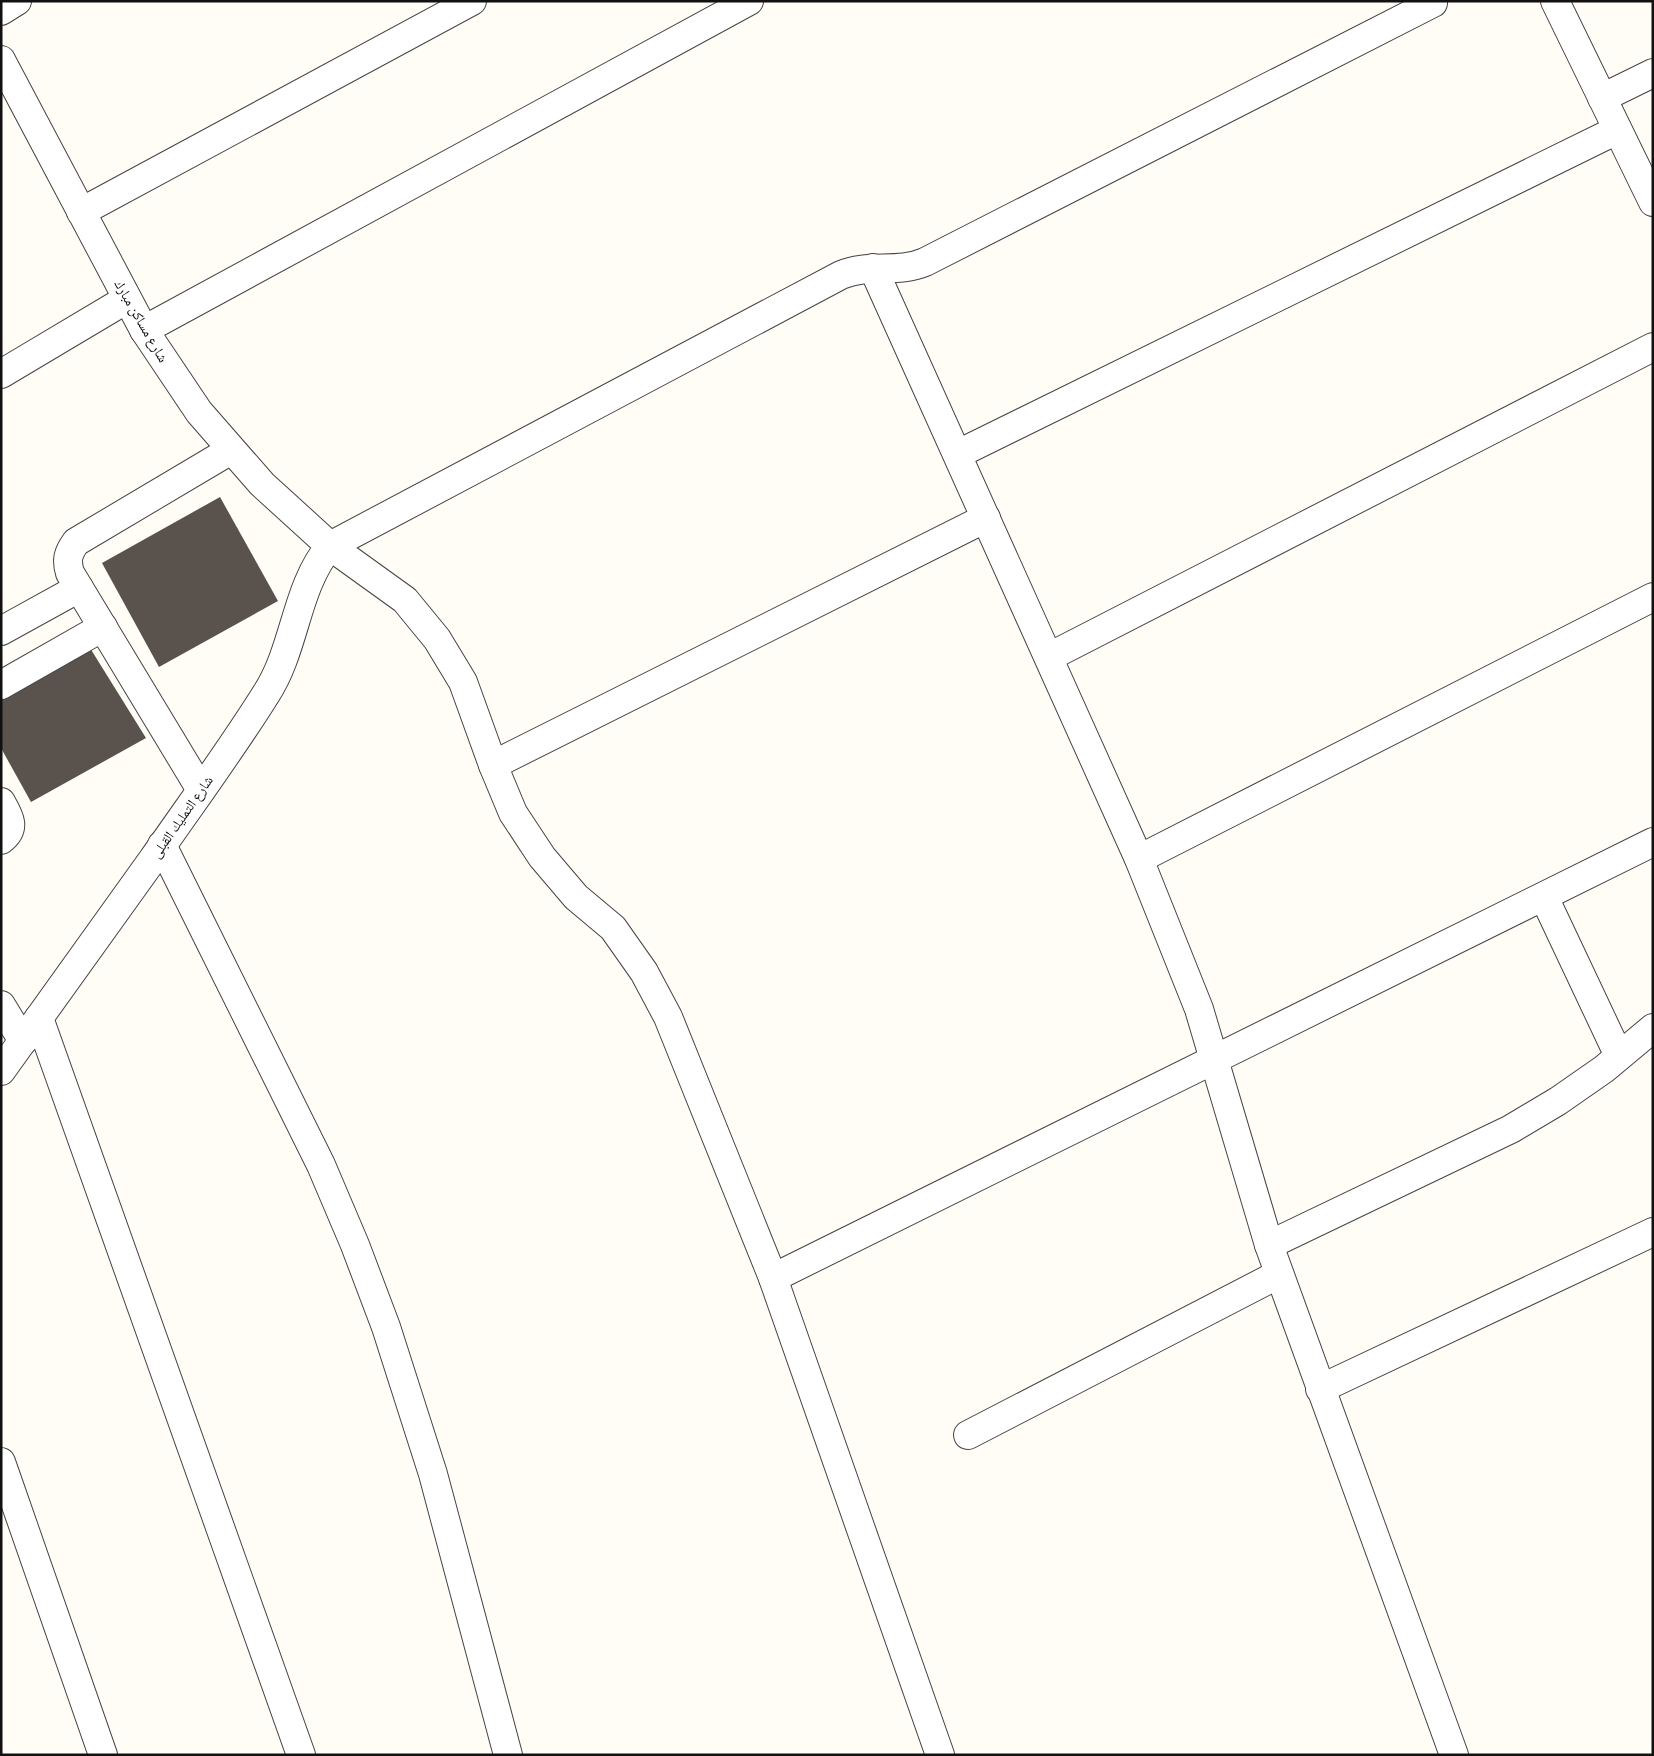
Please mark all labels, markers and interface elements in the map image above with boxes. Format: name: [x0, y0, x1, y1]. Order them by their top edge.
street label: شارع مساكن مبارك: [110, 277, 172, 366]
street label: شارع التمليك القبلى: [147, 772, 218, 862]

